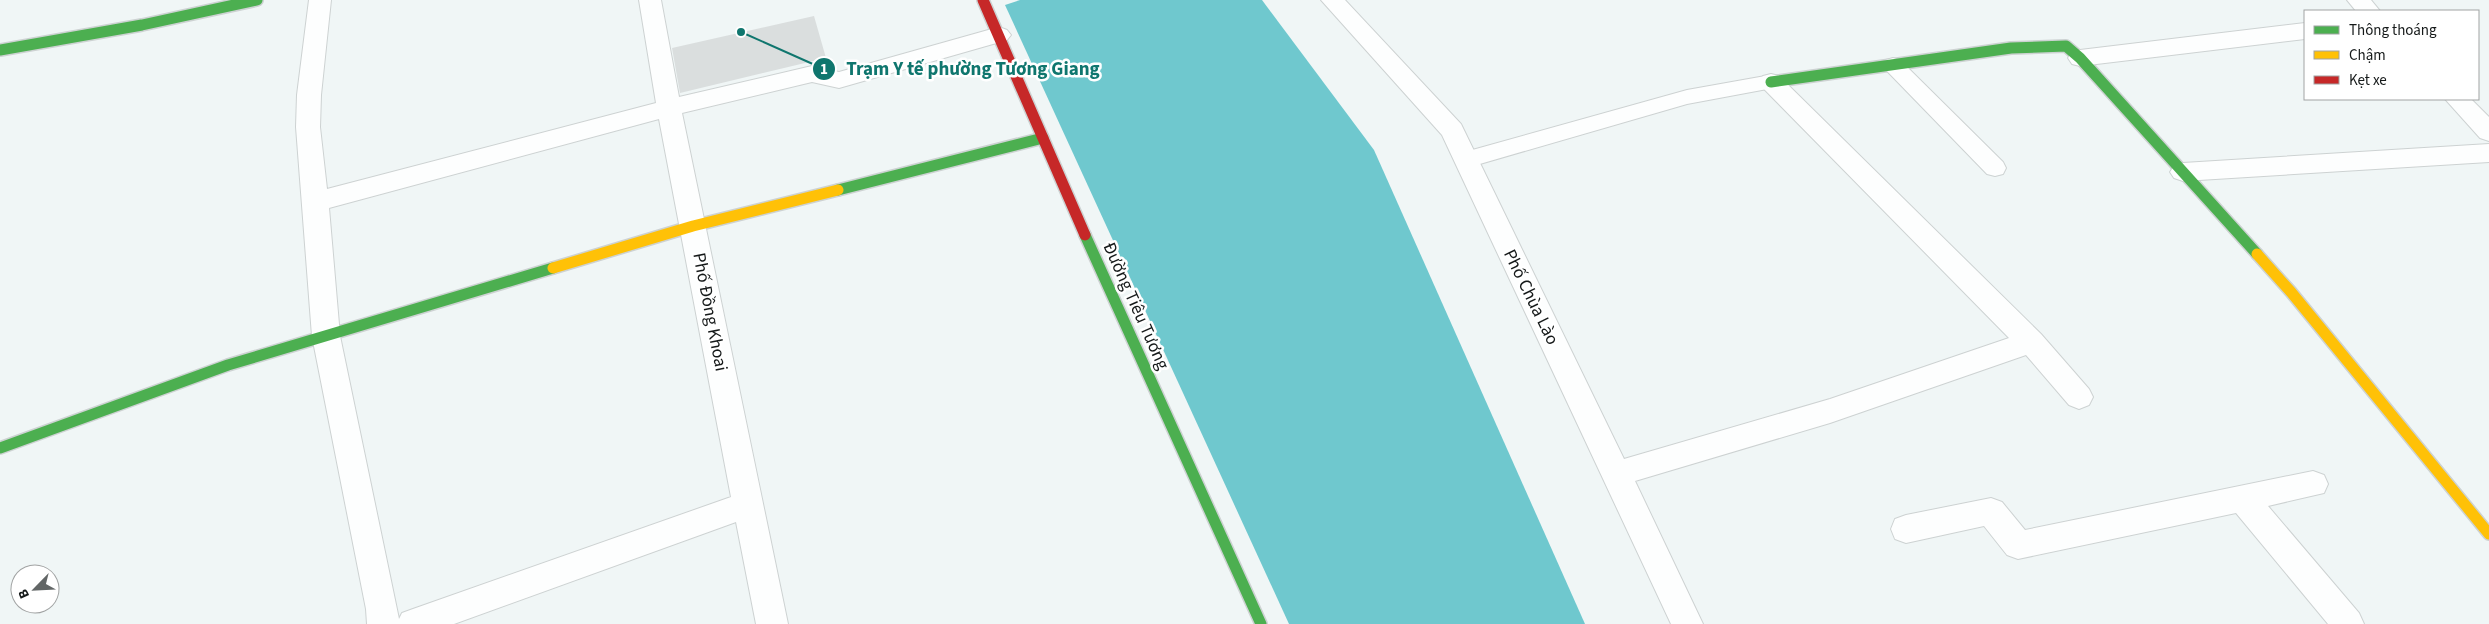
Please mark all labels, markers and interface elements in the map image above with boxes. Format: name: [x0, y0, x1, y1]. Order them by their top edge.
legend: [2304, 10, 2479, 100]
text: Thông thoáng: [2349, 20, 2437, 41]
text: Chậm: [2349, 45, 2386, 66]
callout: Trạm Y tế phường Tương Giang: [812, 52, 1110, 86]
text: Trạm Y tế phường Tương Giang: [846, 56, 1100, 83]
text: 1: [820, 59, 828, 80]
text: Kẹt xe: [2349, 70, 2387, 91]
street label: Đường Tiêu Tương: [1097, 238, 1175, 374]
street label: Phố Chùa Lào: [1497, 245, 1565, 349]
street label: Phố Đồng Khoai: [686, 251, 734, 373]
north arrow: [10, 564, 60, 614]
text: B: [13, 585, 35, 602]

